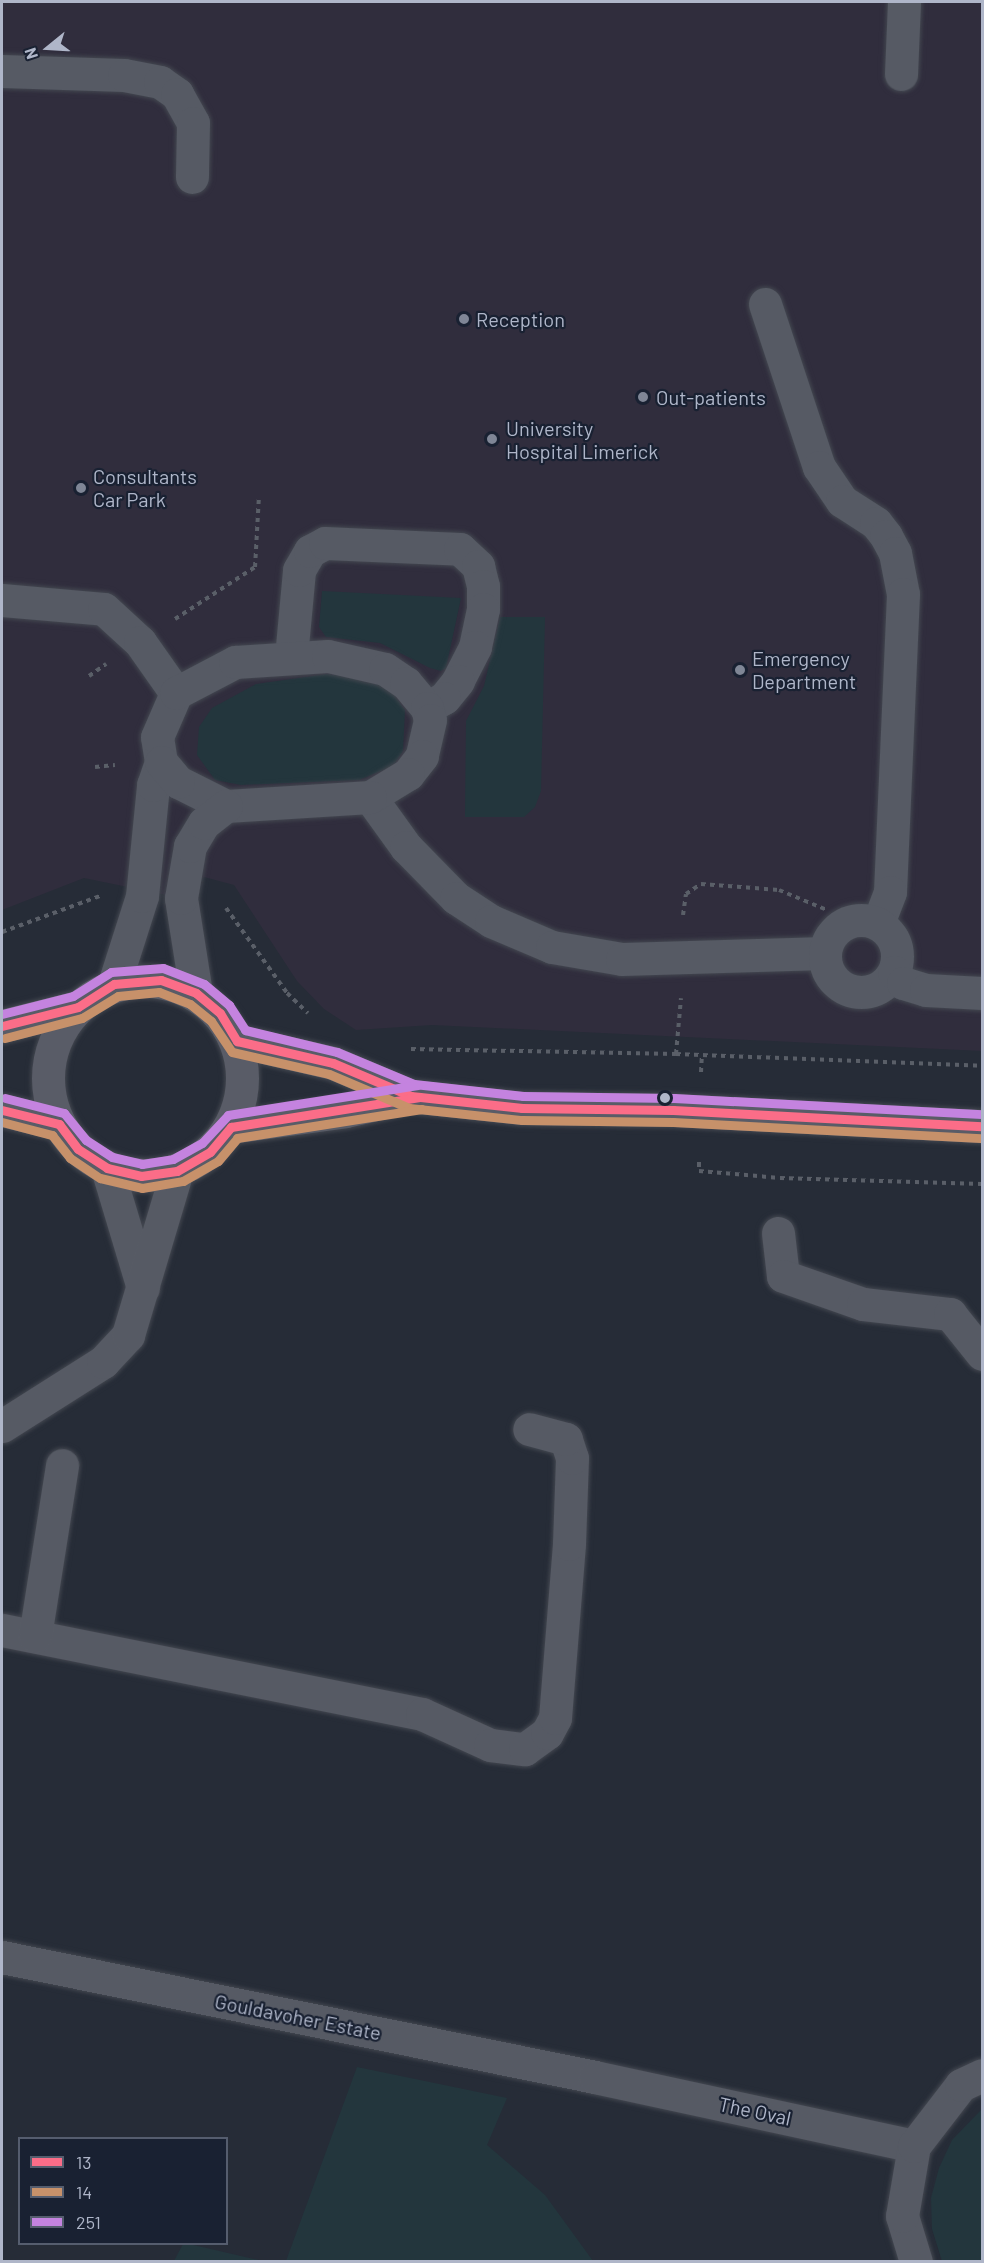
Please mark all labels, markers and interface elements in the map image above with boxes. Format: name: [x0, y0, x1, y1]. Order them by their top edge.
north arrow: [18, 18, 78, 78]
text: N: [20, 46, 41, 62]
place label: Reception: [476, 307, 565, 331]
marker: Reception: [457, 312, 471, 326]
place label: Out-patients: [656, 385, 766, 409]
marker: Out-patients: [634, 388, 652, 406]
place label: University Hospital Limerick: [506, 416, 658, 463]
marker: University Hospital Limerick: [483, 430, 501, 448]
place label: Consultants Car Park: [93, 464, 197, 511]
marker: Consultants Car Park: [74, 481, 88, 495]
place label: Emergency Department: [752, 646, 856, 693]
marker: Emergency Department: [733, 663, 747, 677]
unlabelled marker: [659, 1092, 671, 1104]
street label: Gouldavoher Estate: [213, 1989, 383, 2045]
street label: The Oval: [717, 2092, 793, 2130]
legend: [18, 2137, 228, 2245]
text: 13: [76, 2151, 92, 2173]
text: 14: [76, 2181, 92, 2203]
text: 251: [76, 2211, 101, 2233]

